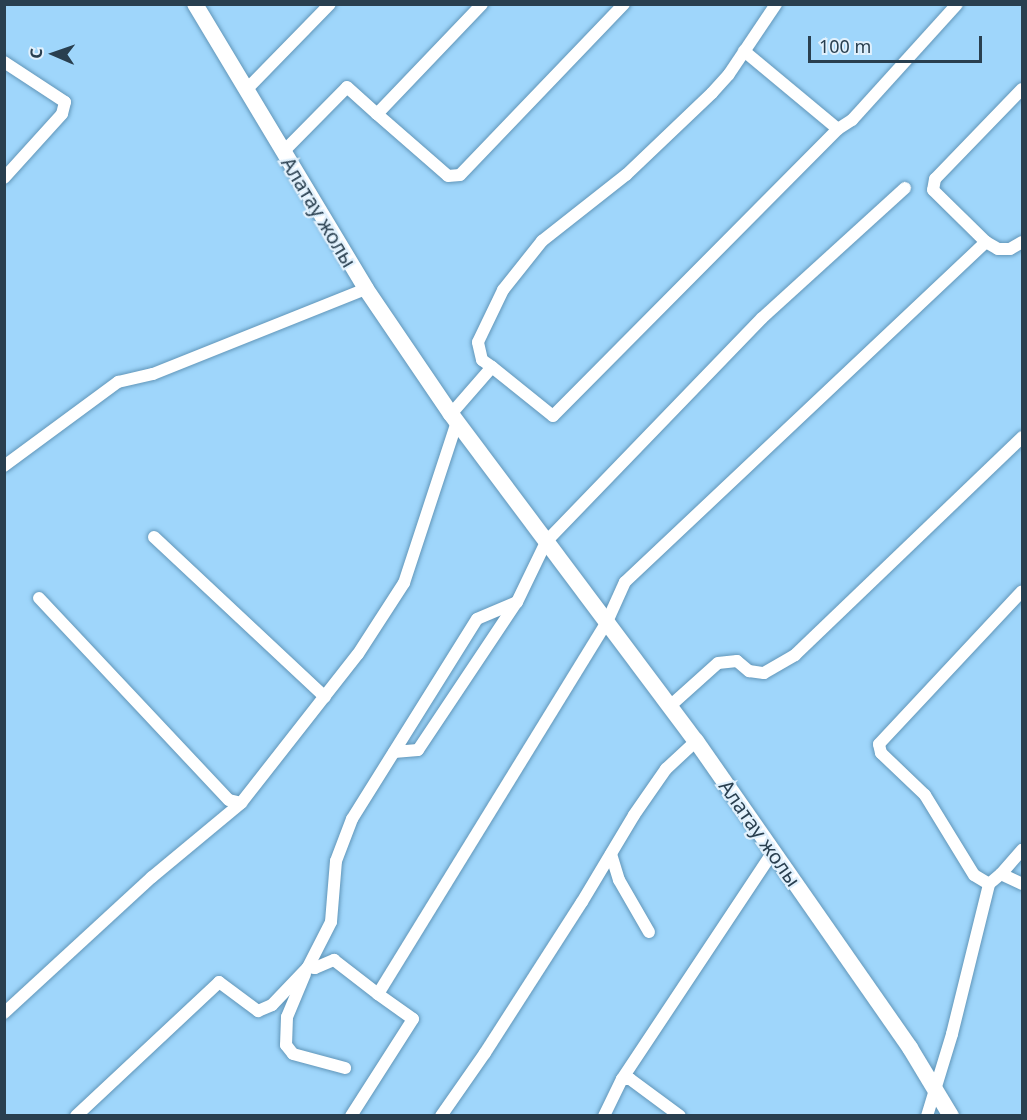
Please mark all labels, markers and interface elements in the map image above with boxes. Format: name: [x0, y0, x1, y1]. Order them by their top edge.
north arrow: [24, 24, 84, 84]
scale bar: [811, 24, 985, 62]
text: 100 m: [819, 34, 871, 58]
text: С: [25, 48, 47, 59]
street label: Алатау жолы: [277, 152, 361, 272]
street label: Алатау жолы: [714, 775, 806, 891]

